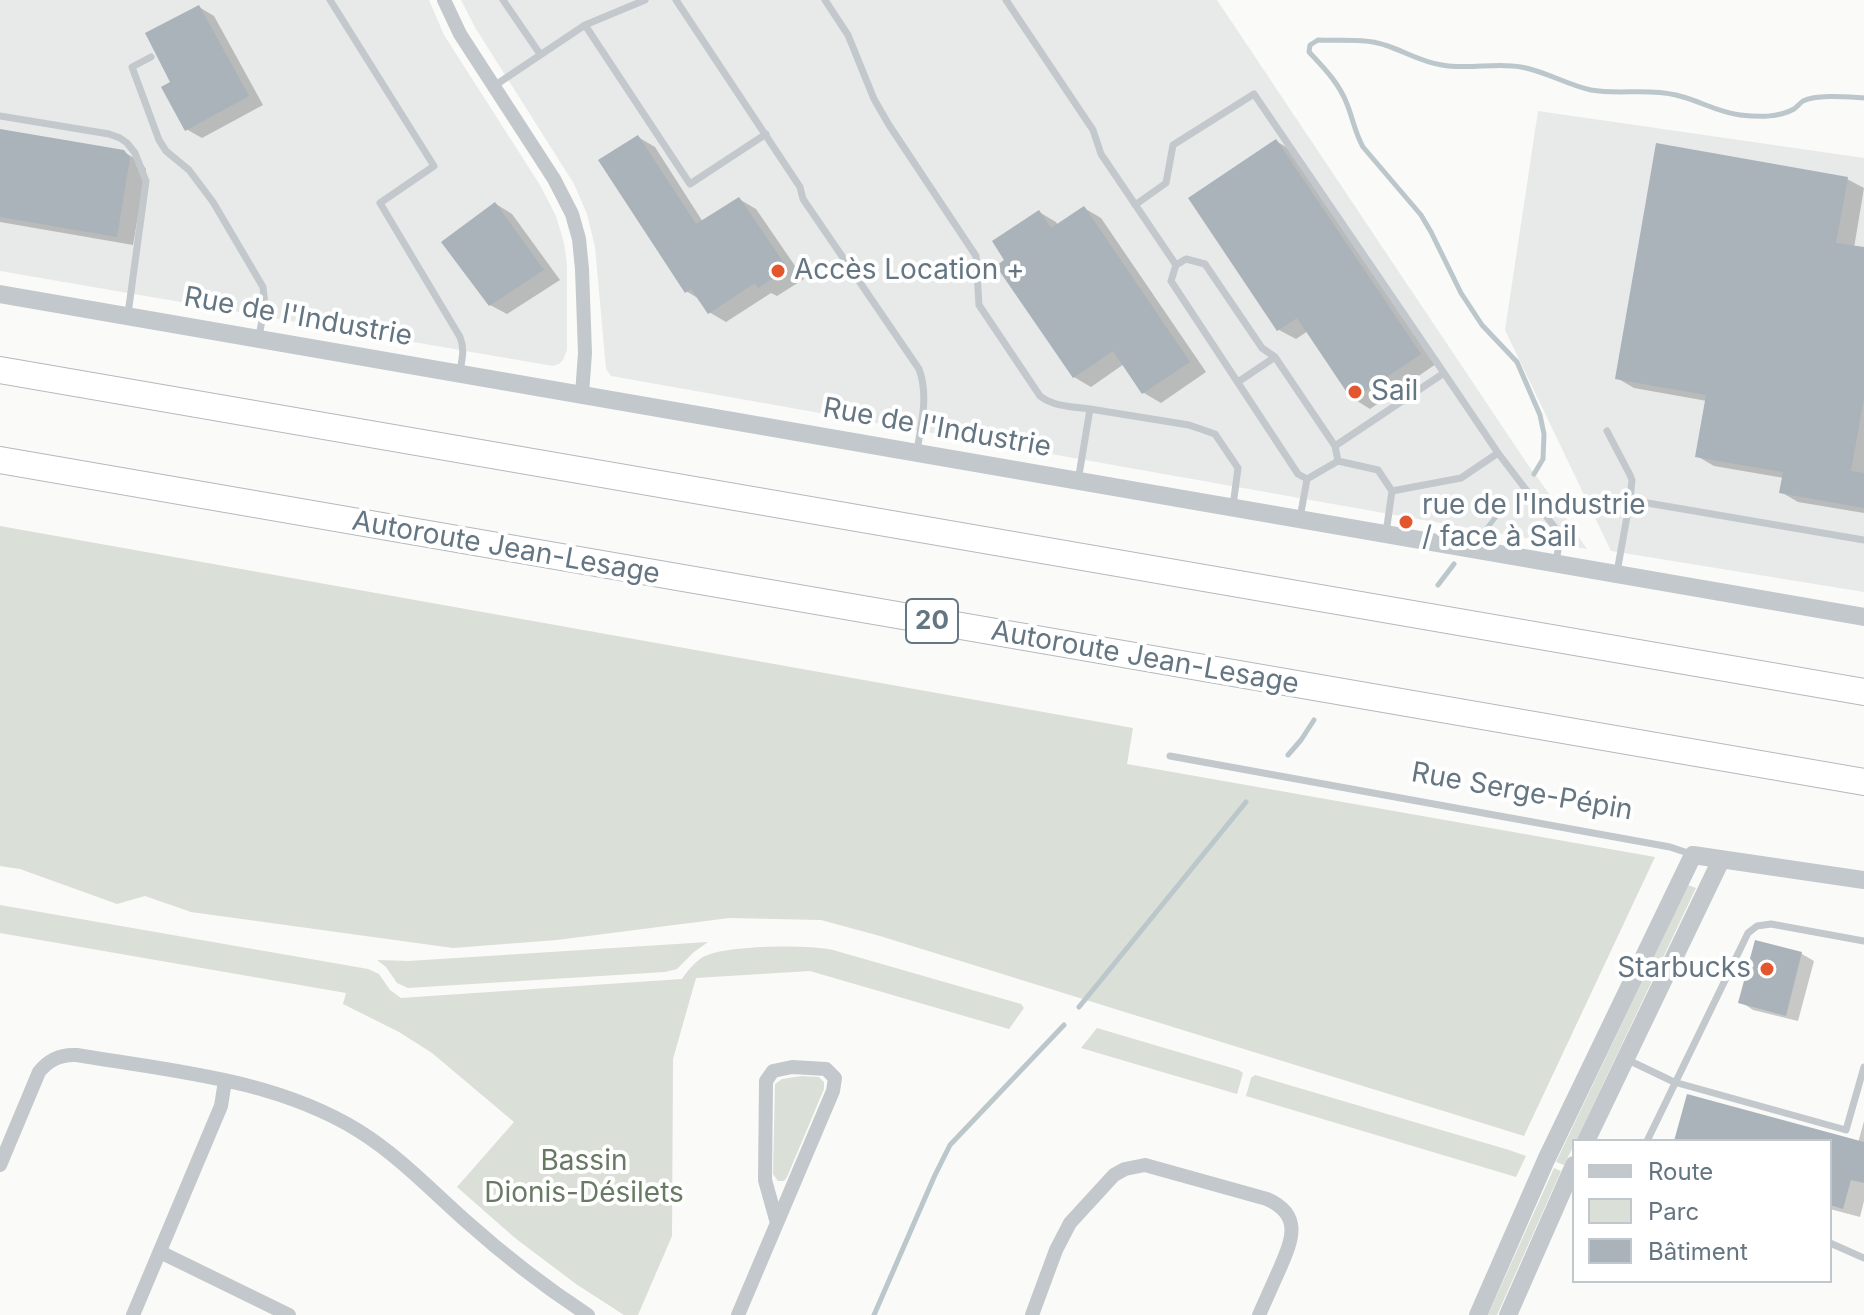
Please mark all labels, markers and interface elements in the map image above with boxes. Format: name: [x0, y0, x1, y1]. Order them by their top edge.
place label: Accès Location +: [794, 254, 1025, 288]
marker: Accès Location +: [769, 262, 787, 280]
street label: Rue de l'Industrie: [181, 280, 415, 354]
place label: Sail: [1371, 375, 1418, 409]
marker: Sail: [1346, 383, 1364, 401]
street label: Rue de l'Industrie: [820, 391, 1054, 465]
place label: rue de l'Industrie / face à Sail: [1422, 489, 1646, 555]
street label: Autoroute Jean-Lesage: [349, 504, 663, 592]
marker: rue de l'Industrie / face à Sail: [1397, 513, 1415, 531]
road number: 20: [906, 599, 958, 643]
street label: Autoroute Jean-Lesage: [988, 614, 1302, 702]
street label: Rue Serge-Pépin: [1409, 756, 1635, 828]
place label: Starbucks: [1617, 952, 1751, 986]
marker: Starbucks: [1758, 960, 1776, 978]
legend: [1572, 1139, 1832, 1283]
park label: Bassin Dionis-Désilets: [484, 1145, 684, 1211]
text: Route: [1648, 1157, 1713, 1186]
text: Parc: [1648, 1197, 1699, 1226]
text: Bâtiment: [1648, 1237, 1748, 1266]

